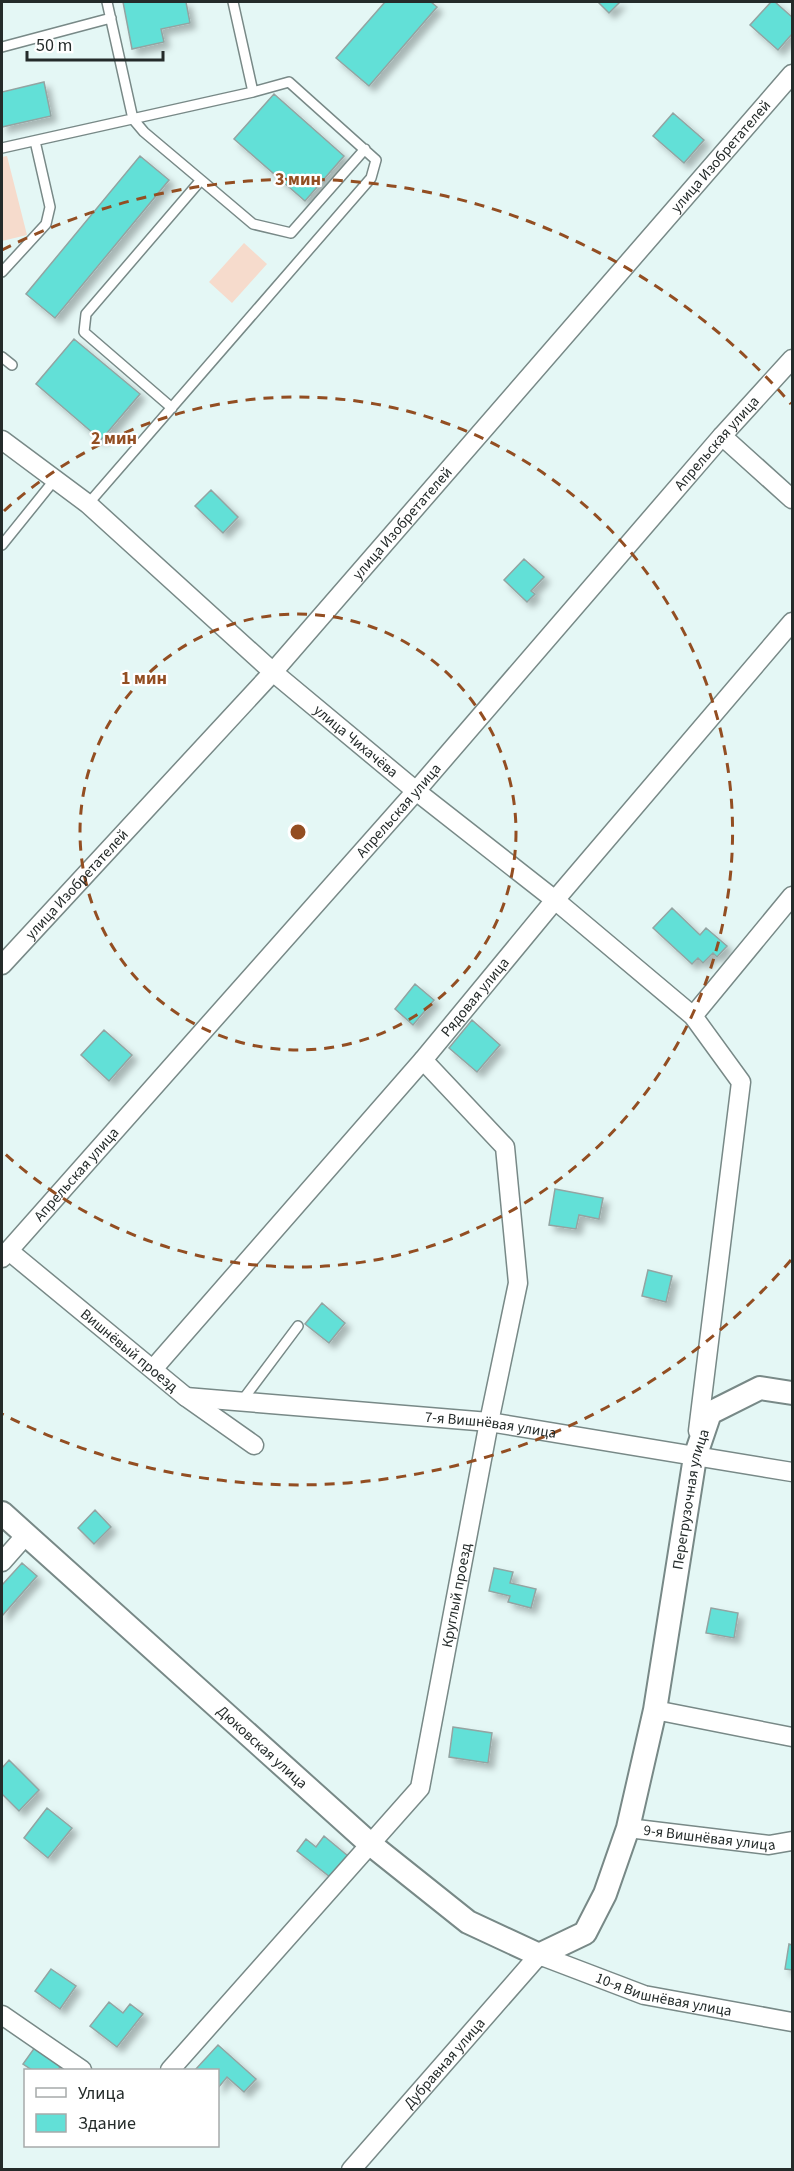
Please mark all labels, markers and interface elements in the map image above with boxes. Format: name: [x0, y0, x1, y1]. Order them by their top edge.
scale bar: [27, 24, 164, 62]
text: 50 m: [36, 33, 72, 58]
street label: улица Изобретателей: [666, 96, 776, 217]
text: 3 мин: [275, 167, 321, 192]
street label: Апрельская улица: [670, 392, 764, 495]
text: 2 мин: [91, 426, 137, 451]
street label: улица Изобретателей: [348, 463, 457, 585]
text: 1 мин: [121, 666, 167, 691]
street label: улица Чихачёва: [309, 700, 402, 783]
street label: Апрельская улица: [352, 759, 446, 862]
centre of rings: [288, 822, 308, 842]
street label: улица Изобретателей: [21, 825, 133, 944]
street label: Рядовая улица: [436, 953, 514, 1042]
street label: Апрельская улица: [29, 1123, 124, 1226]
street label: Вишнёвый проезд: [76, 1304, 182, 1397]
street label: 7-я Вишнёвая улица: [424, 1407, 558, 1444]
street label: Перегрузочная улица: [667, 1426, 715, 1571]
street label: Круглый проезд: [437, 1541, 477, 1649]
street label: Дюковская улица: [212, 1701, 312, 1794]
street label: 9-я Вишнёвая улица: [642, 1820, 777, 1856]
street label: 10-я Вишнёвая улица: [592, 1968, 733, 2022]
street label: Дубравная улица: [399, 2014, 490, 2113]
legend: [24, 2069, 219, 2147]
text: Улица: [78, 2081, 125, 2106]
text: Здание: [78, 2111, 136, 2136]

